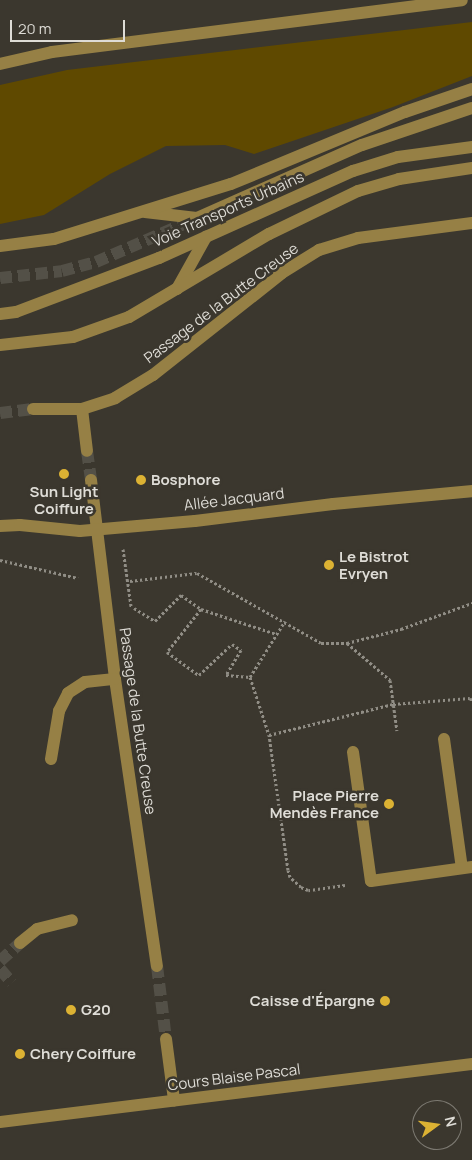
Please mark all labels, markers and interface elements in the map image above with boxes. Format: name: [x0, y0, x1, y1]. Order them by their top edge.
scale bar: [12, 10, 128, 42]
text: 20 m: [18, 18, 51, 39]
street label: Voie Transports Urbains: [149, 167, 307, 251]
street label: Passage de la Butte Creuse: [140, 239, 302, 367]
marker: Sun Light Coiffure: [58, 468, 70, 480]
place label: Bosphore: [151, 471, 220, 489]
marker: Bosphore: [135, 474, 147, 486]
place label: Sun Light Coiffure: [30, 482, 98, 517]
street label: Allée Jacquard: [183, 484, 285, 514]
place label: Le Bistrot Evryen: [339, 547, 409, 582]
marker: Le Bistrot Evryen: [323, 559, 335, 571]
street label: Passage de la Butte Creuse: [116, 626, 160, 816]
place label: Place Pierre Mendès France: [270, 786, 379, 821]
marker: Place Pierre Mendès France: [383, 798, 395, 810]
place label: Caisse d'Épargne: [250, 992, 375, 1010]
marker: Caisse d'Épargne: [379, 995, 391, 1007]
place label: G20: [81, 1001, 111, 1019]
marker: G20: [65, 1004, 77, 1016]
place label: Chery Coiffure: [30, 1045, 136, 1063]
marker: Chery Coiffure: [14, 1048, 26, 1060]
street label: Cours Blaise Pascal: [167, 1060, 301, 1094]
north arrow: [412, 1100, 462, 1150]
text: N: [441, 1114, 462, 1129]

